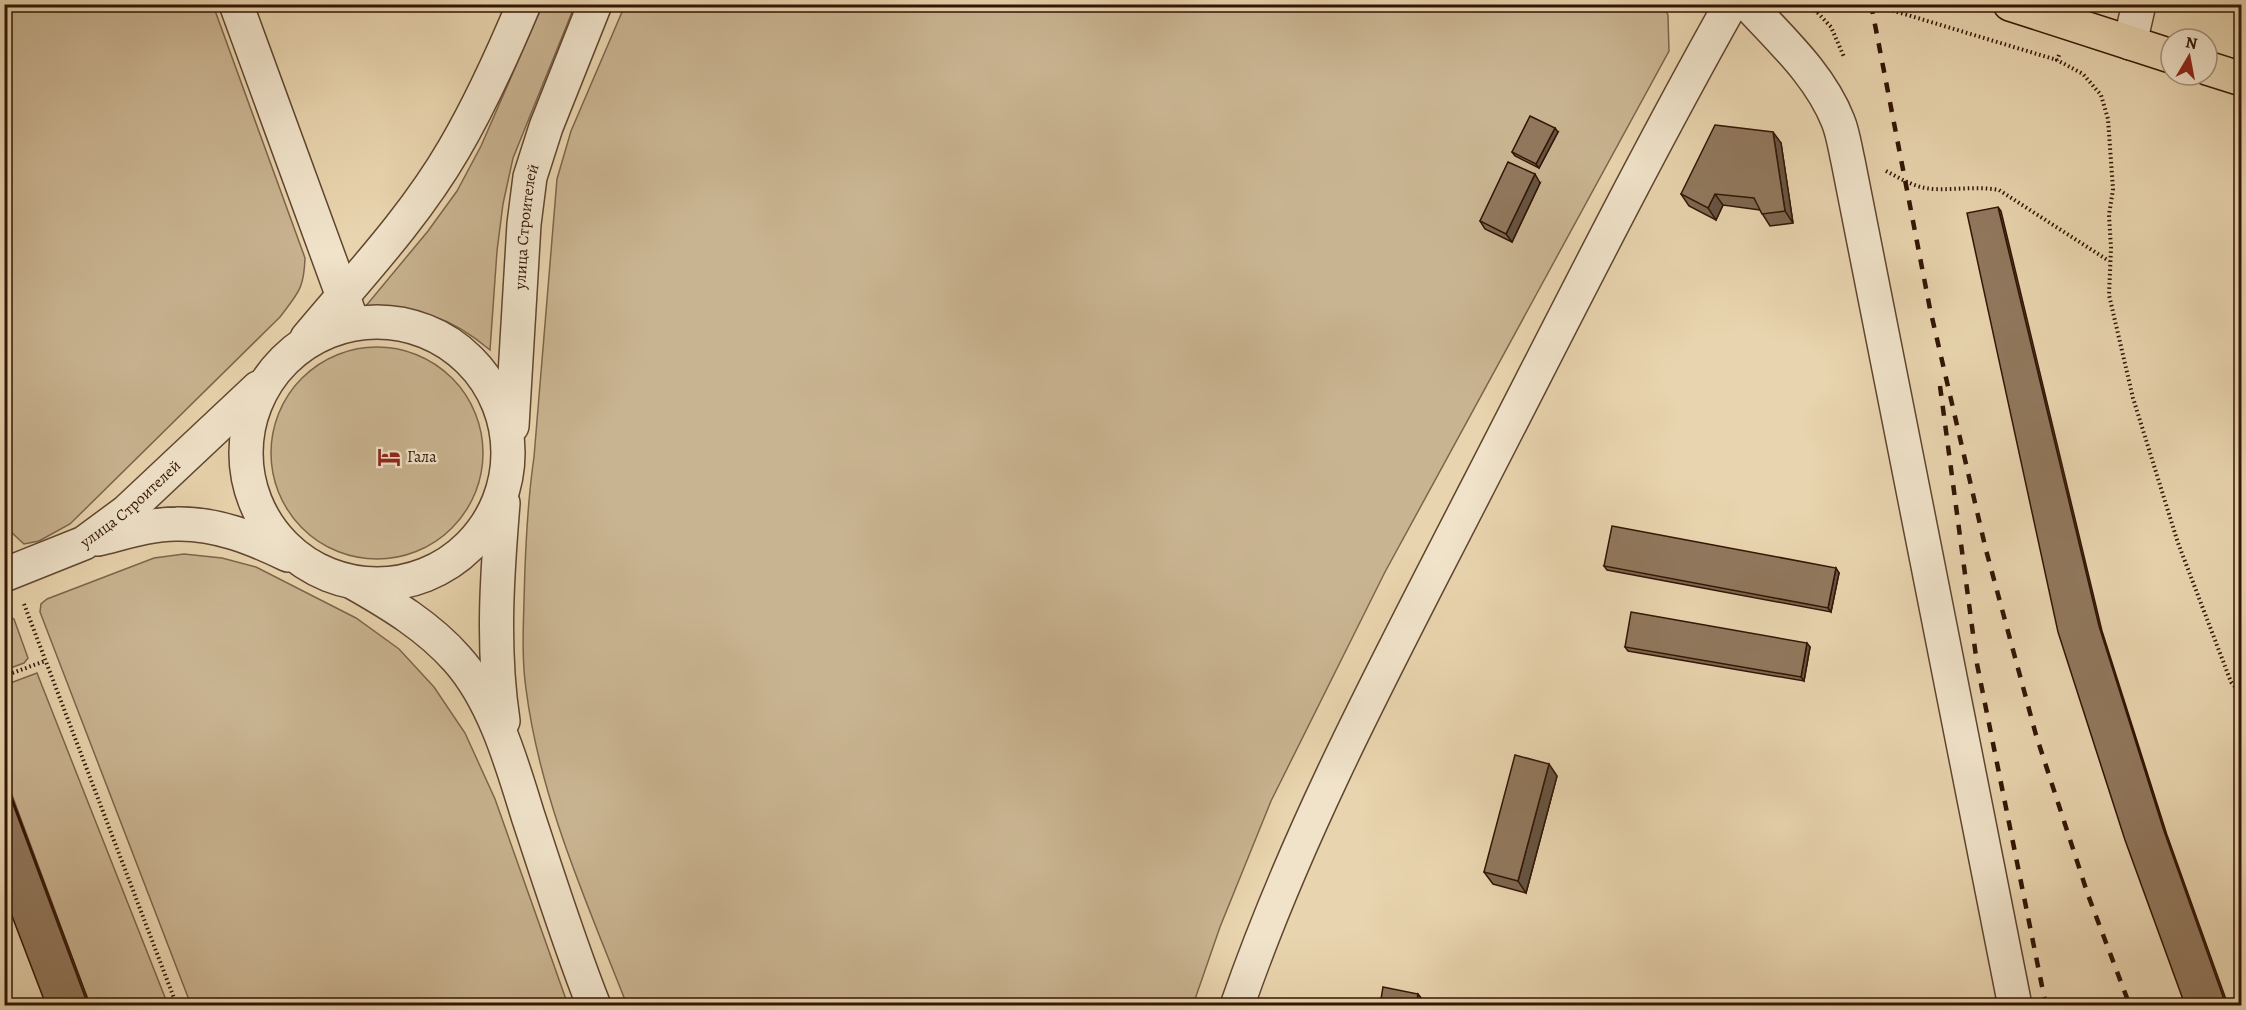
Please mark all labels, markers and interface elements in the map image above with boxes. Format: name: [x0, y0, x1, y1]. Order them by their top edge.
north arrow: [2159, 27, 2219, 87]
text: N: [2184, 31, 2199, 55]
street label: улица Строителей: [509, 161, 545, 291]
hotel icon: Гала: [376, 444, 402, 470]
place label: Гала: [407, 446, 437, 468]
street label: улица Строителей: [75, 455, 186, 554]

